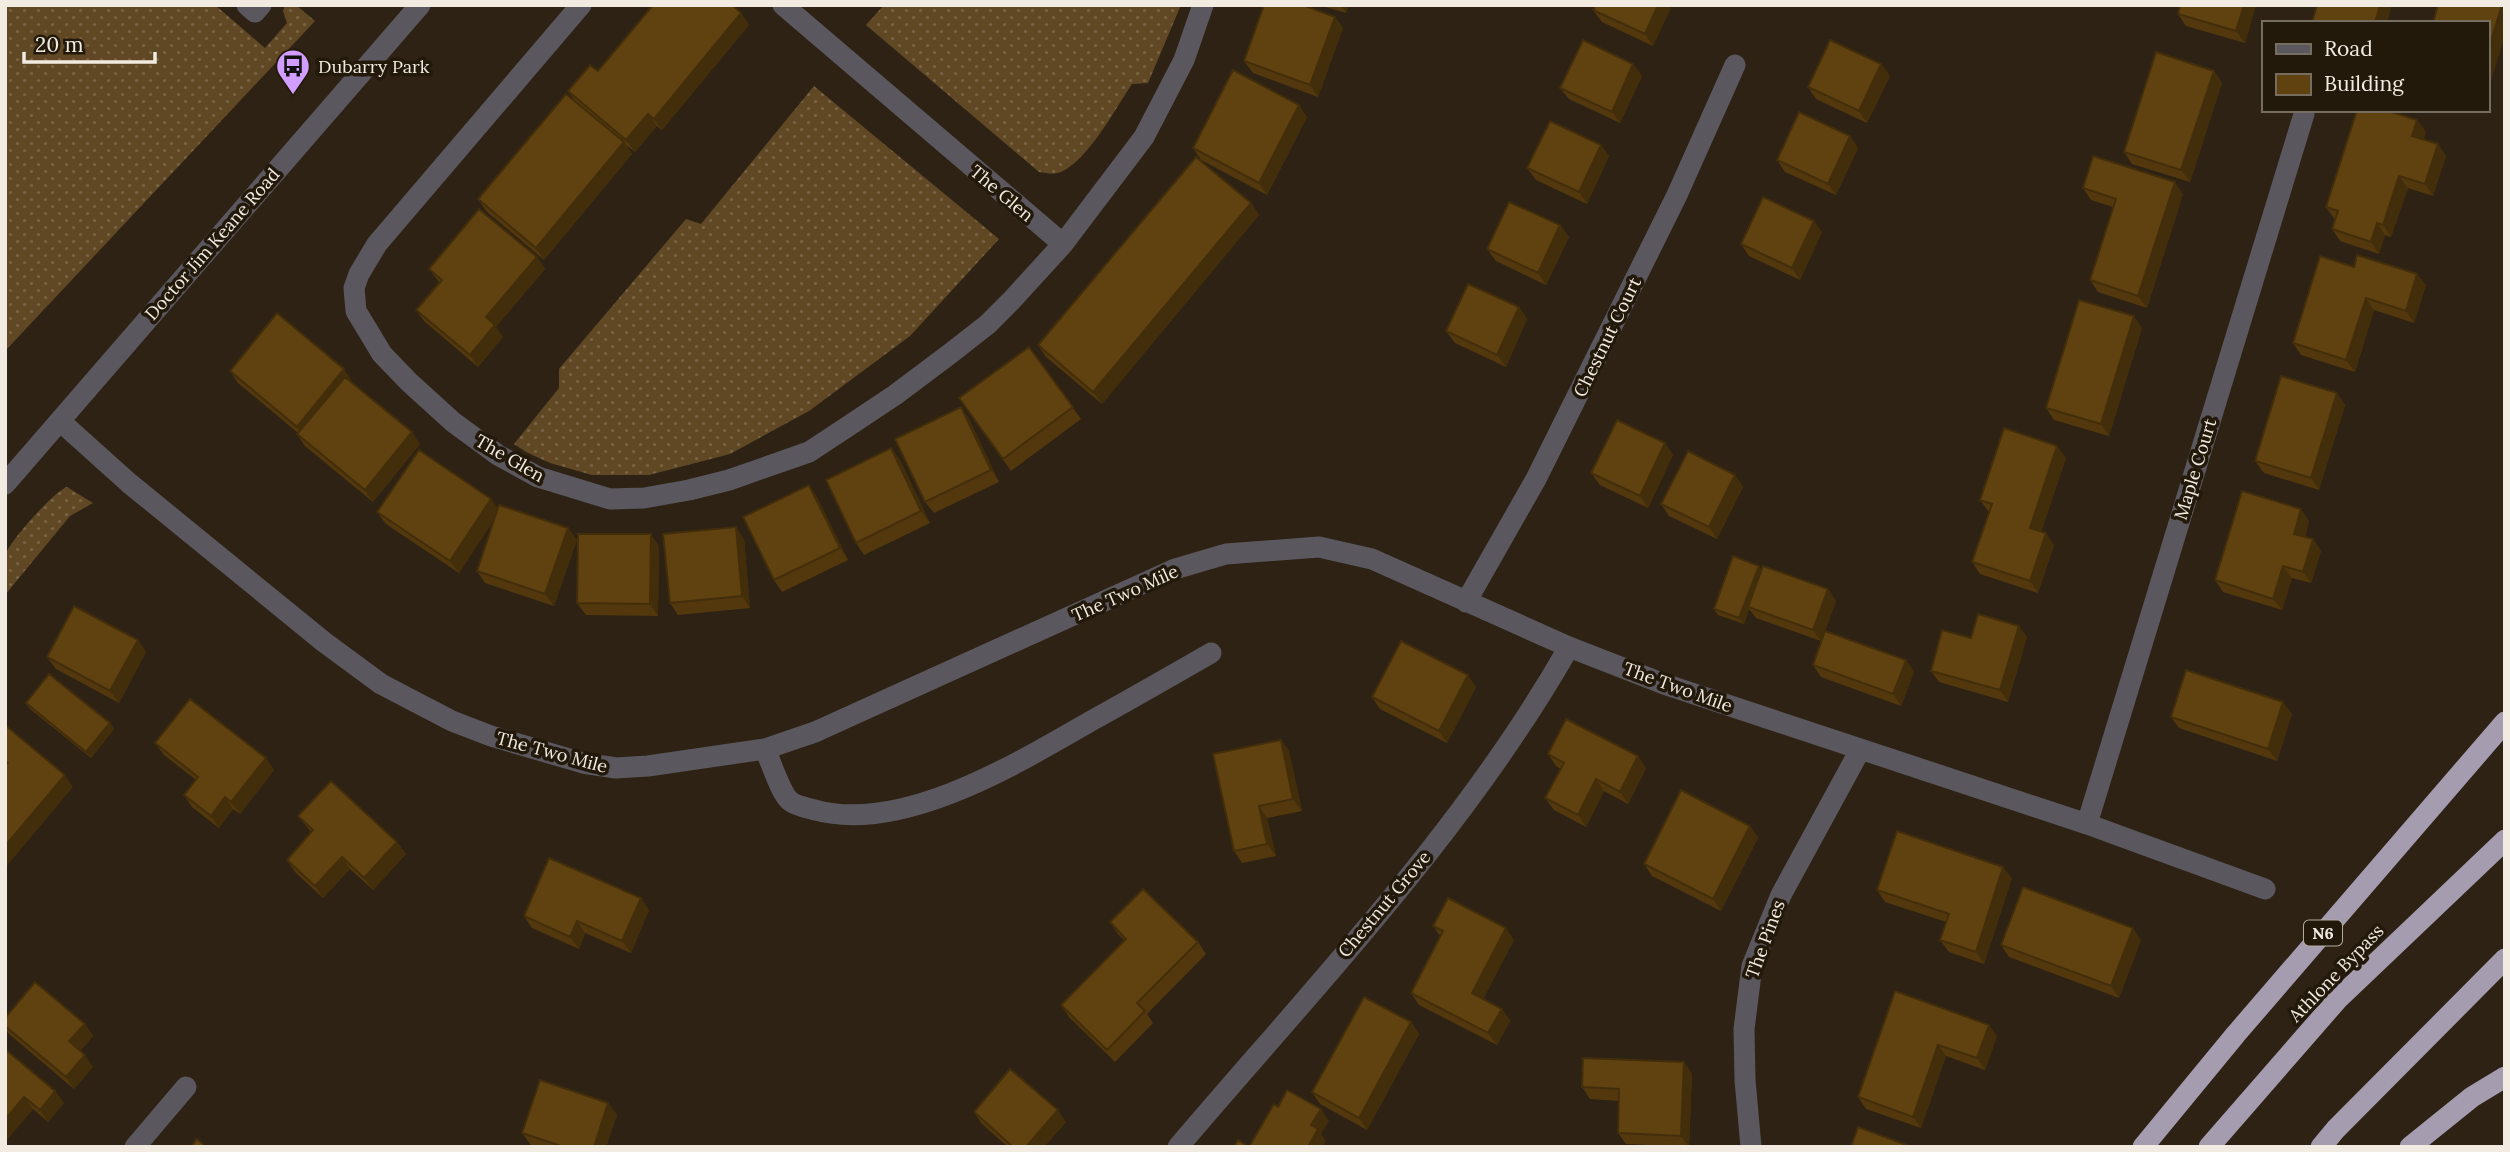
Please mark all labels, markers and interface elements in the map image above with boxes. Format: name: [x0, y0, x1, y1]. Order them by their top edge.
scale bar: [24, 21, 156, 65]
legend: [2262, 21, 2489, 112]
text: 20 m: [35, 31, 84, 58]
text: Road: [2324, 35, 2373, 62]
bus stop icon: Dubarry Park: [274, 47, 312, 96]
place label: Dubarry Park: [318, 55, 430, 78]
text: Building: [2324, 70, 2404, 97]
street label: The Glen: [965, 160, 1039, 226]
street label: Doctor Jim Keane Road: [140, 163, 285, 325]
street label: Chestnut Court: [1568, 273, 1646, 401]
street label: Maple Court: [2169, 416, 2221, 522]
street label: The Glen: [471, 429, 549, 487]
street label: The Two Mile: [1068, 559, 1182, 627]
street label: The Two Mile: [1620, 657, 1736, 717]
street label: The Two Mile: [494, 726, 610, 778]
street label: Chestnut Grove: [1333, 846, 1436, 962]
street label: The Pines: [1740, 897, 1790, 981]
street label: Athlone Bypass: [2283, 919, 2388, 1027]
road number: N6: [2304, 920, 2342, 945]

